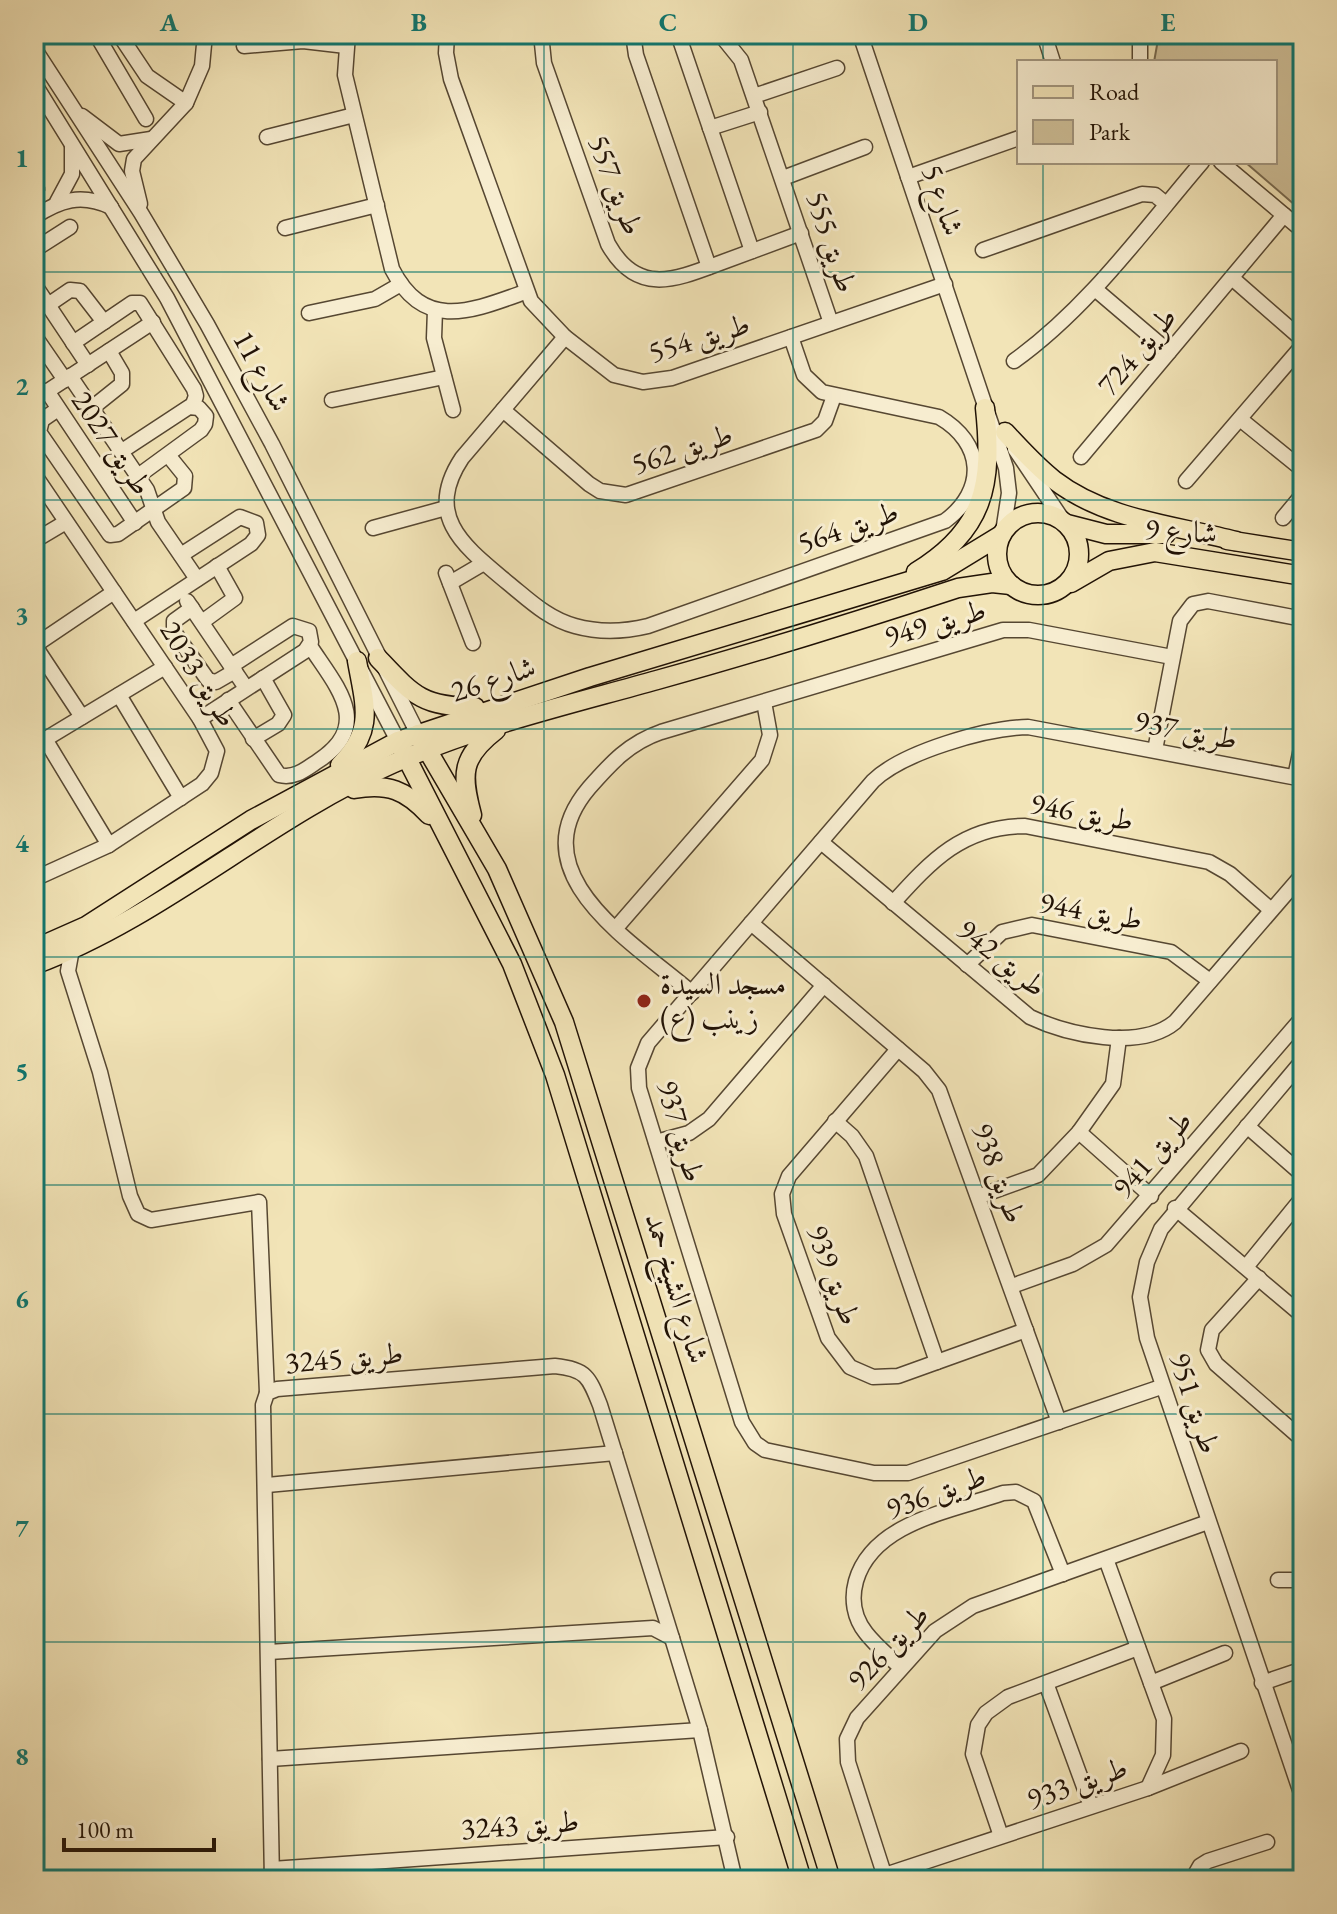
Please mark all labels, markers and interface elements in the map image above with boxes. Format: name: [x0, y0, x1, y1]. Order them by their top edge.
text: A: [159, 5, 179, 39]
text: B: [411, 5, 427, 39]
text: C: [659, 5, 677, 39]
text: D: [908, 5, 928, 39]
text: E: [1161, 5, 1176, 39]
legend: [1017, 60, 1277, 164]
text: Road: [1089, 76, 1140, 107]
text: Park: [1089, 116, 1131, 147]
street label: طريق 557: [580, 129, 653, 240]
text: 1: [15, 141, 29, 175]
street label: شارع 5: [908, 159, 974, 242]
street label: طريق 555: [798, 186, 867, 297]
street label: طريق 724: [1088, 298, 1185, 403]
street label: طريق 554: [643, 304, 754, 371]
street label: شارع 11: [219, 323, 301, 421]
text: 2: [15, 369, 29, 403]
street label: طريق 2027: [63, 383, 162, 503]
street label: طريق 562: [626, 414, 737, 483]
street label: طريق 564: [792, 491, 903, 562]
street label: شارع 9: [1143, 509, 1219, 558]
street label: طريق 949: [879, 589, 990, 656]
text: 3: [15, 598, 29, 632]
street label: طريق 2033: [151, 613, 247, 734]
street label: شارع 26: [445, 647, 542, 716]
street label: طريق 937: [1131, 700, 1241, 759]
street label: طريق 946: [1027, 783, 1137, 840]
text: 4: [15, 826, 29, 860]
street label: طريق 944: [1036, 882, 1146, 939]
street label: طريق 942: [950, 910, 1055, 1006]
place label: مسجد السيدة زينب (ع): [660, 964, 786, 1043]
marker: مسجد السيدة زينب (ع): [635, 992, 653, 1010]
text: 5: [15, 1054, 29, 1088]
street label: طريق 937: [648, 1075, 715, 1186]
street label: طريق 941: [1103, 1102, 1200, 1206]
street label: طريق 938: [963, 1117, 1036, 1228]
street label: شارع الشيخ حمد: [628, 1208, 719, 1370]
street label: طريق 939: [798, 1219, 871, 1330]
text: 6: [15, 1282, 29, 1316]
street label: طريق 3245: [283, 1333, 405, 1382]
street label: طريق 951: [1161, 1347, 1230, 1458]
street label: طريق 936: [880, 1455, 991, 1528]
text: 7: [15, 1511, 29, 1545]
street label: طريق 926: [838, 1595, 937, 1698]
text: 8: [15, 1739, 29, 1773]
street label: طريق 933: [1021, 1747, 1132, 1818]
street label: طريق 3243: [460, 1801, 580, 1848]
scale bar: [64, 1802, 214, 1852]
text: 100 m: [76, 1814, 134, 1845]

